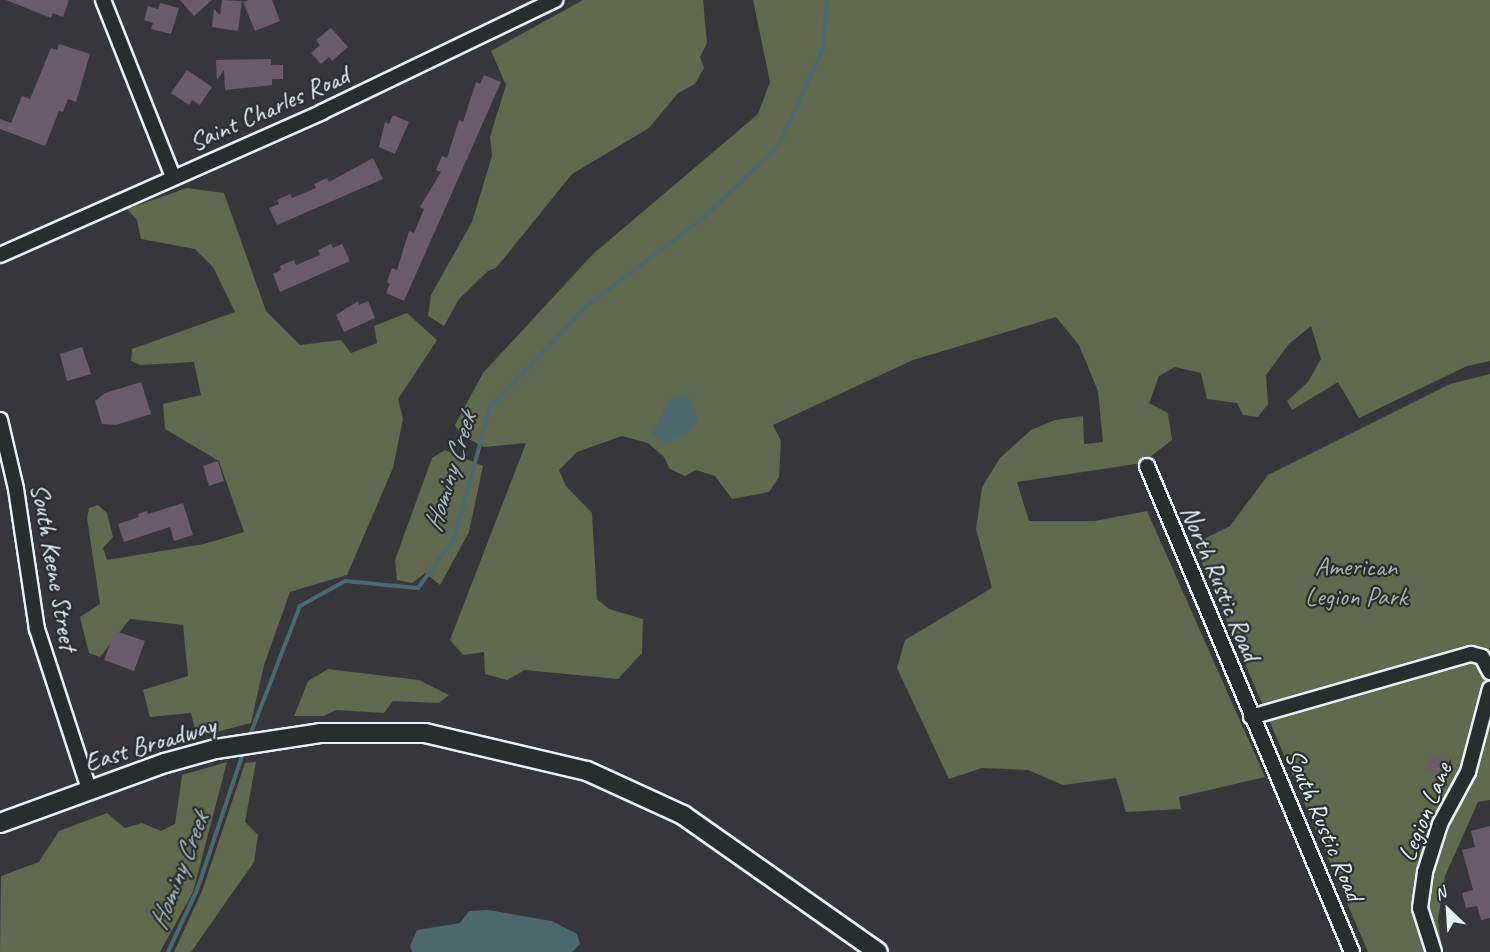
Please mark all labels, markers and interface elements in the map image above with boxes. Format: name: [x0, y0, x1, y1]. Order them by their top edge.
street label: Saint Charles Road: [184, 60, 354, 158]
water label: Hominy Creek: [417, 409, 483, 535]
street label: South Keene Street: [24, 481, 84, 653]
street label: North Rustic Road: [1173, 501, 1267, 665]
park label: American Legion Park: [1305, 551, 1407, 612]
street label: East Broadway: [81, 709, 219, 779]
street label: South Rustic Road: [1278, 744, 1370, 906]
street label: Legion Lane: [1391, 758, 1459, 866]
water label: Hominy Creek: [142, 808, 216, 934]
north arrow: [1418, 880, 1478, 940]
text: N: [1432, 883, 1449, 905]

